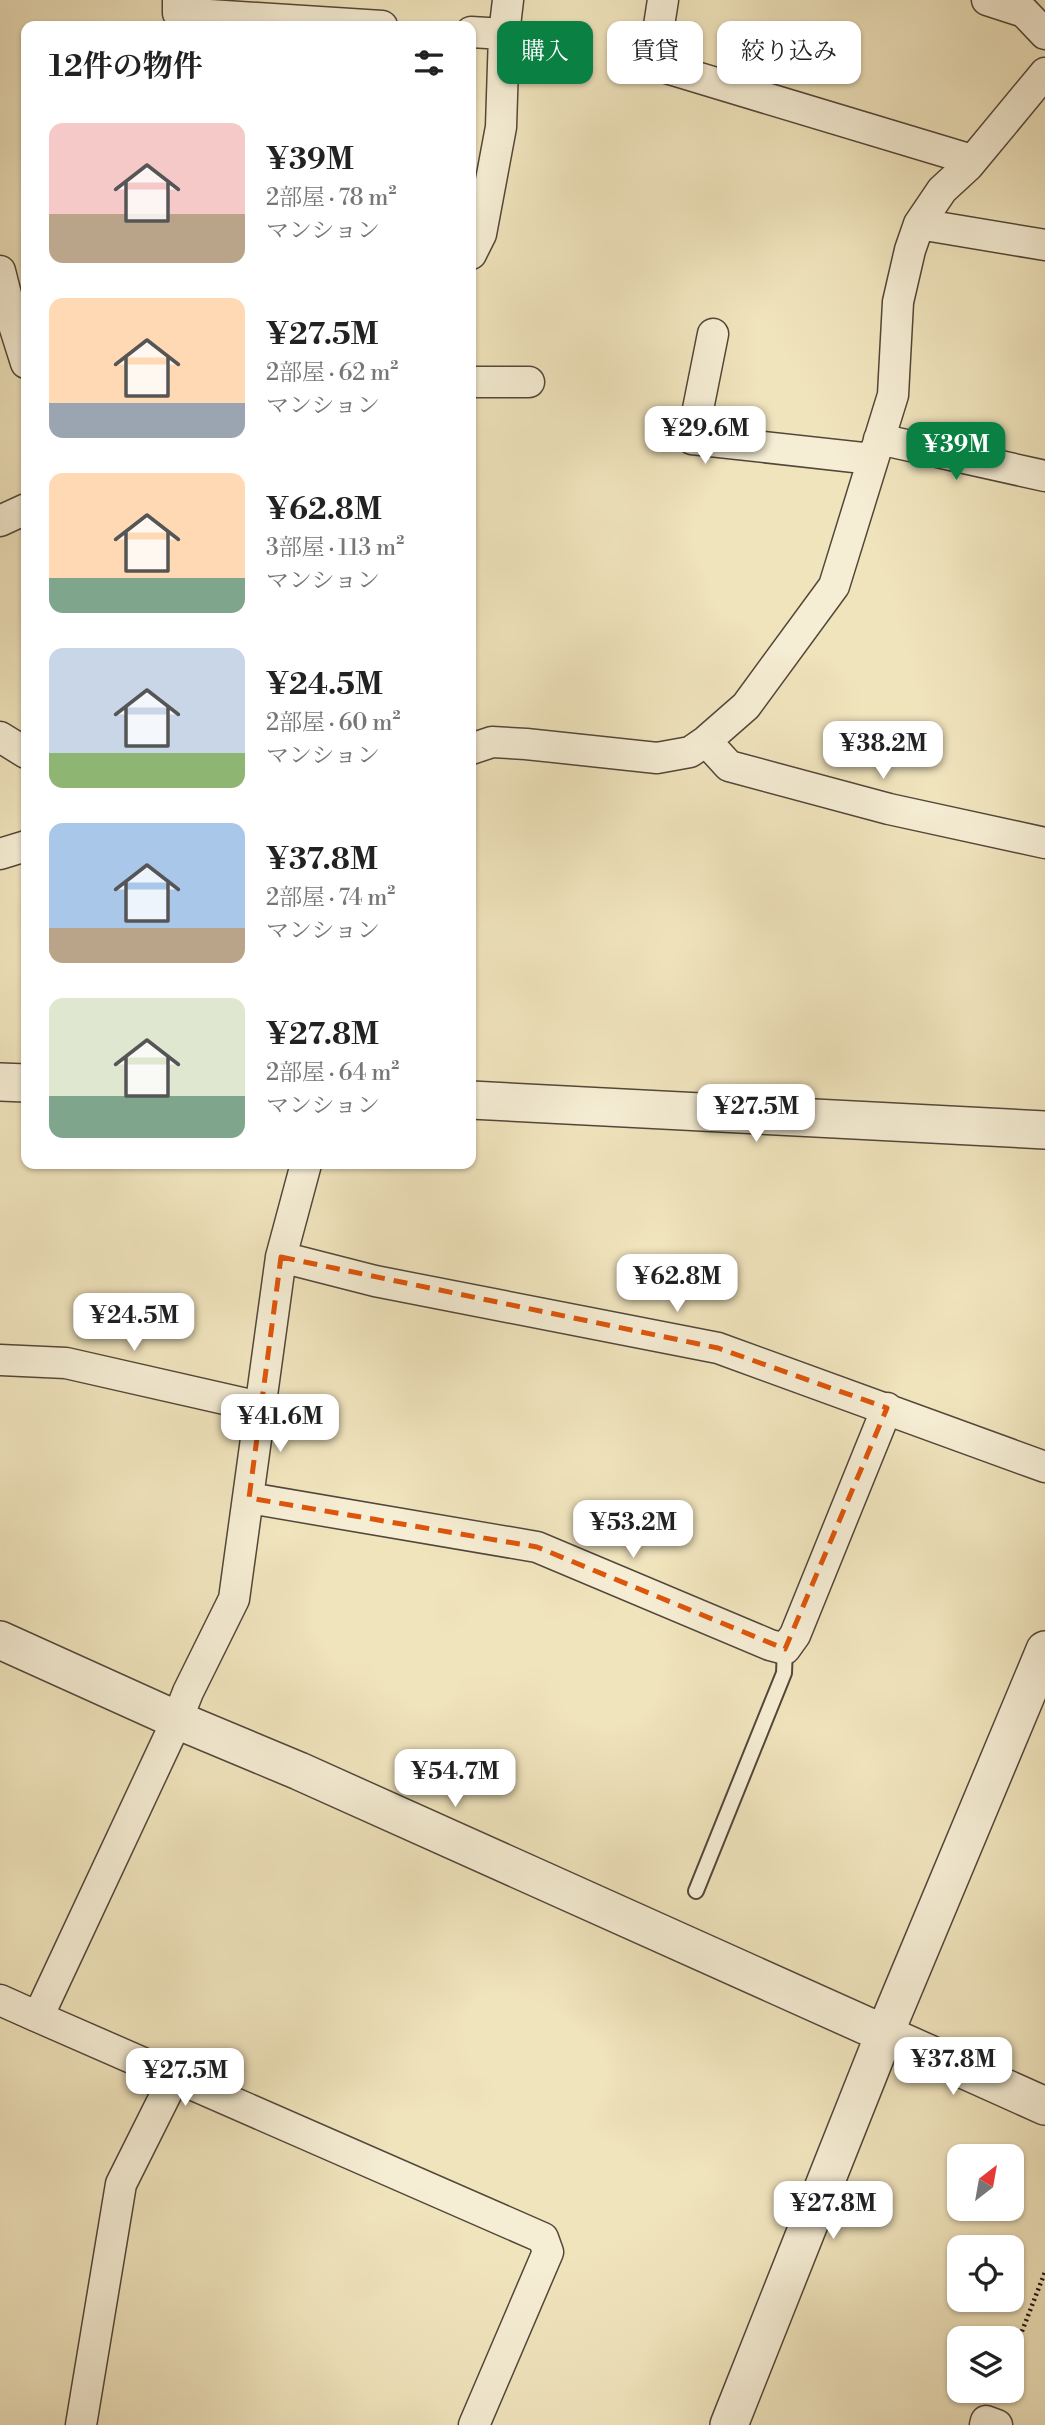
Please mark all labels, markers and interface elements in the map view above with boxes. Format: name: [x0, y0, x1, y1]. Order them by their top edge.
chip: 購入: [497, 21, 593, 84]
chip: 賃貸: [607, 21, 703, 84]
chip: 絞り込み: [717, 21, 861, 84]
icon: filters: [410, 44, 448, 82]
text: 12件の物件: [49, 48, 203, 86]
text: ¥39M: [266, 141, 354, 179]
icon: home: [105, 151, 189, 235]
text: 2部屋 · 78 m²: [266, 184, 397, 212]
text: マンション: [266, 217, 380, 245]
text: ¥27.5M: [266, 316, 378, 354]
icon: home: [105, 326, 189, 410]
text: 2部屋 · 62 m²: [266, 359, 398, 387]
text: マンション: [266, 392, 380, 420]
pin: ¥29.6M: [648, 406, 762, 466]
text: ¥29.6M: [661, 415, 749, 443]
pin: ¥39M: [915, 422, 997, 482]
text: ¥39M: [922, 431, 990, 459]
text: ¥62.8M: [266, 491, 382, 529]
icon: home: [105, 501, 189, 585]
text: 3部屋 · 113 m²: [266, 534, 404, 562]
text: マンション: [266, 567, 380, 595]
text: ¥24.5M: [266, 666, 383, 704]
icon: home: [105, 676, 189, 760]
text: 2部屋 · 60 m²: [266, 709, 401, 737]
pin: ¥38.2M: [826, 722, 940, 781]
text: ¥38.2M: [839, 730, 927, 758]
text: マンション: [266, 742, 380, 770]
text: ¥37.8M: [266, 841, 378, 879]
icon: home: [105, 851, 189, 935]
text: 2部屋 · 74 m²: [266, 884, 395, 912]
text: マンション: [266, 917, 380, 945]
text: ¥27.8M: [266, 1016, 379, 1054]
icon: home: [105, 1026, 189, 1110]
text: 2部屋 · 64 m²: [266, 1059, 399, 1087]
pin: ¥27.5M: [699, 1084, 813, 1144]
text: マンション: [266, 1092, 380, 1120]
text: ¥27.5M: [713, 1093, 799, 1121]
pin: ¥62.8M: [620, 1254, 734, 1314]
text: ¥62.8M: [633, 1263, 721, 1291]
pin: ¥24.5M: [77, 1294, 191, 1353]
text: ¥24.5M: [89, 1302, 179, 1330]
pin: ¥41.6M: [223, 1394, 337, 1454]
text: ¥41.6M: [237, 1403, 323, 1431]
pin: ¥53.2M: [576, 1500, 690, 1560]
text: ¥53.2M: [589, 1509, 677, 1537]
pin: ¥54.7M: [398, 1750, 512, 1809]
text: ¥54.7M: [411, 1758, 499, 1786]
pin: ¥37.8M: [896, 2038, 1010, 2097]
text: ¥37.8M: [910, 2046, 996, 2074]
pin: ¥27.5M: [128, 2048, 242, 2108]
text: ¥27.5M: [142, 2057, 228, 2085]
north arrow: [947, 2144, 1024, 2221]
map controls: [947, 2144, 1024, 2403]
pin: ¥27.8M: [776, 2182, 890, 2241]
text: ¥27.8M: [790, 2190, 876, 2218]
button: locate: [947, 2235, 1024, 2312]
button: layers: [947, 2326, 1024, 2403]

